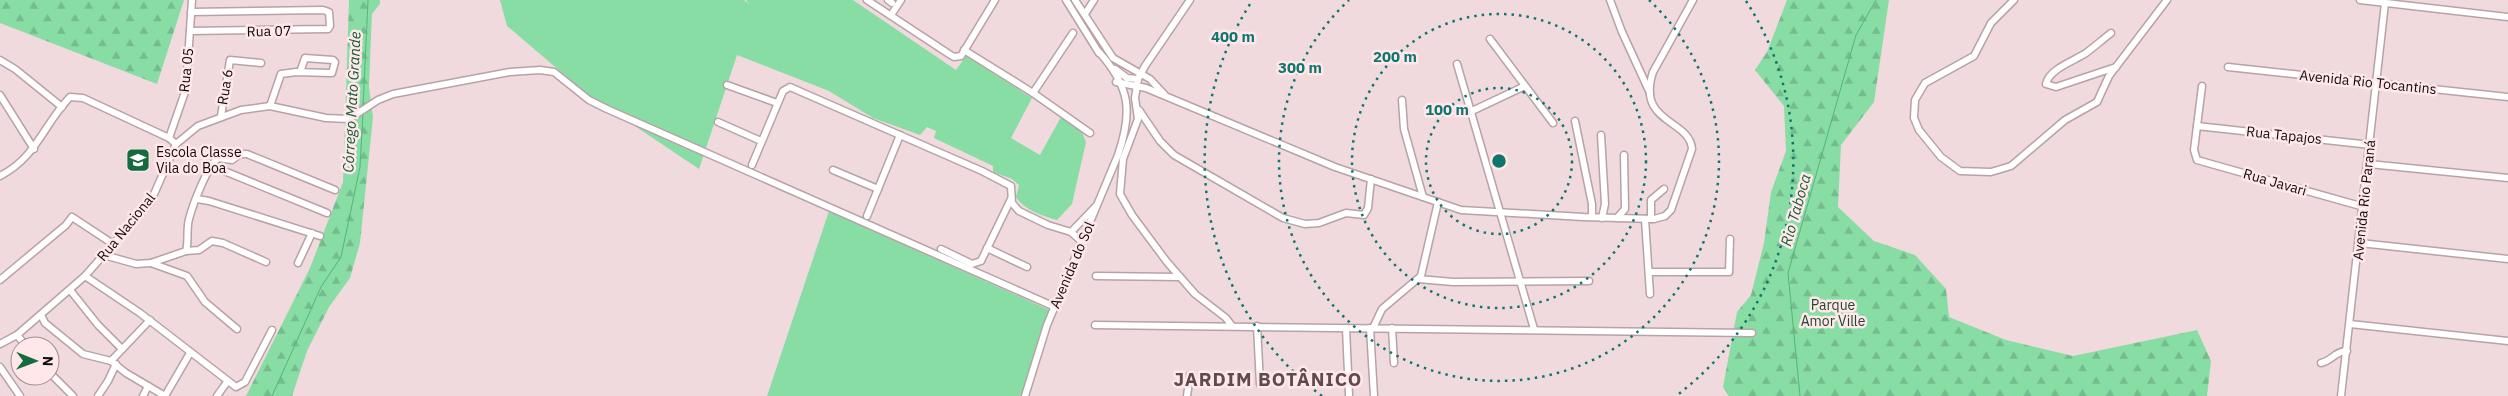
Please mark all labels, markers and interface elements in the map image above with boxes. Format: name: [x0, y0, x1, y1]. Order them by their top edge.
street label: Rua 07: [247, 22, 291, 40]
text: 400 m: [1211, 27, 1255, 46]
water label: Córrego Mato Grande: [338, 31, 365, 173]
street label: Rua 05: [175, 47, 197, 93]
text: 200 m: [1373, 47, 1417, 66]
text: 300 m: [1278, 58, 1322, 77]
street label: Avenida Rio Tocantins: [2299, 66, 2438, 98]
street label: Rua 6: [213, 68, 237, 106]
text: 100 m: [1425, 100, 1469, 119]
street label: Rua Tapajos: [2245, 122, 2323, 148]
street label: Avenida Rio Paraná: [2349, 138, 2379, 261]
place label: Escola Classe Vila do Boa: [156, 143, 242, 177]
school or university icon: Escola Classe Vila do Boa: [125, 147, 151, 173]
centre of rings: [1490, 152, 1508, 170]
street label: Rua Javari: [2241, 164, 2309, 200]
water label: Rio Taboca: [1776, 171, 1815, 248]
street label: Rua Nacional: [93, 189, 159, 265]
street label: Avenida do Sol: [1046, 219, 1098, 311]
park label: Parque Amor Ville: [1801, 296, 1866, 330]
north arrow: [10, 336, 60, 386]
text: N: [39, 356, 57, 366]
district label: JARDIM BOTÂNICO: [1174, 367, 1362, 391]

